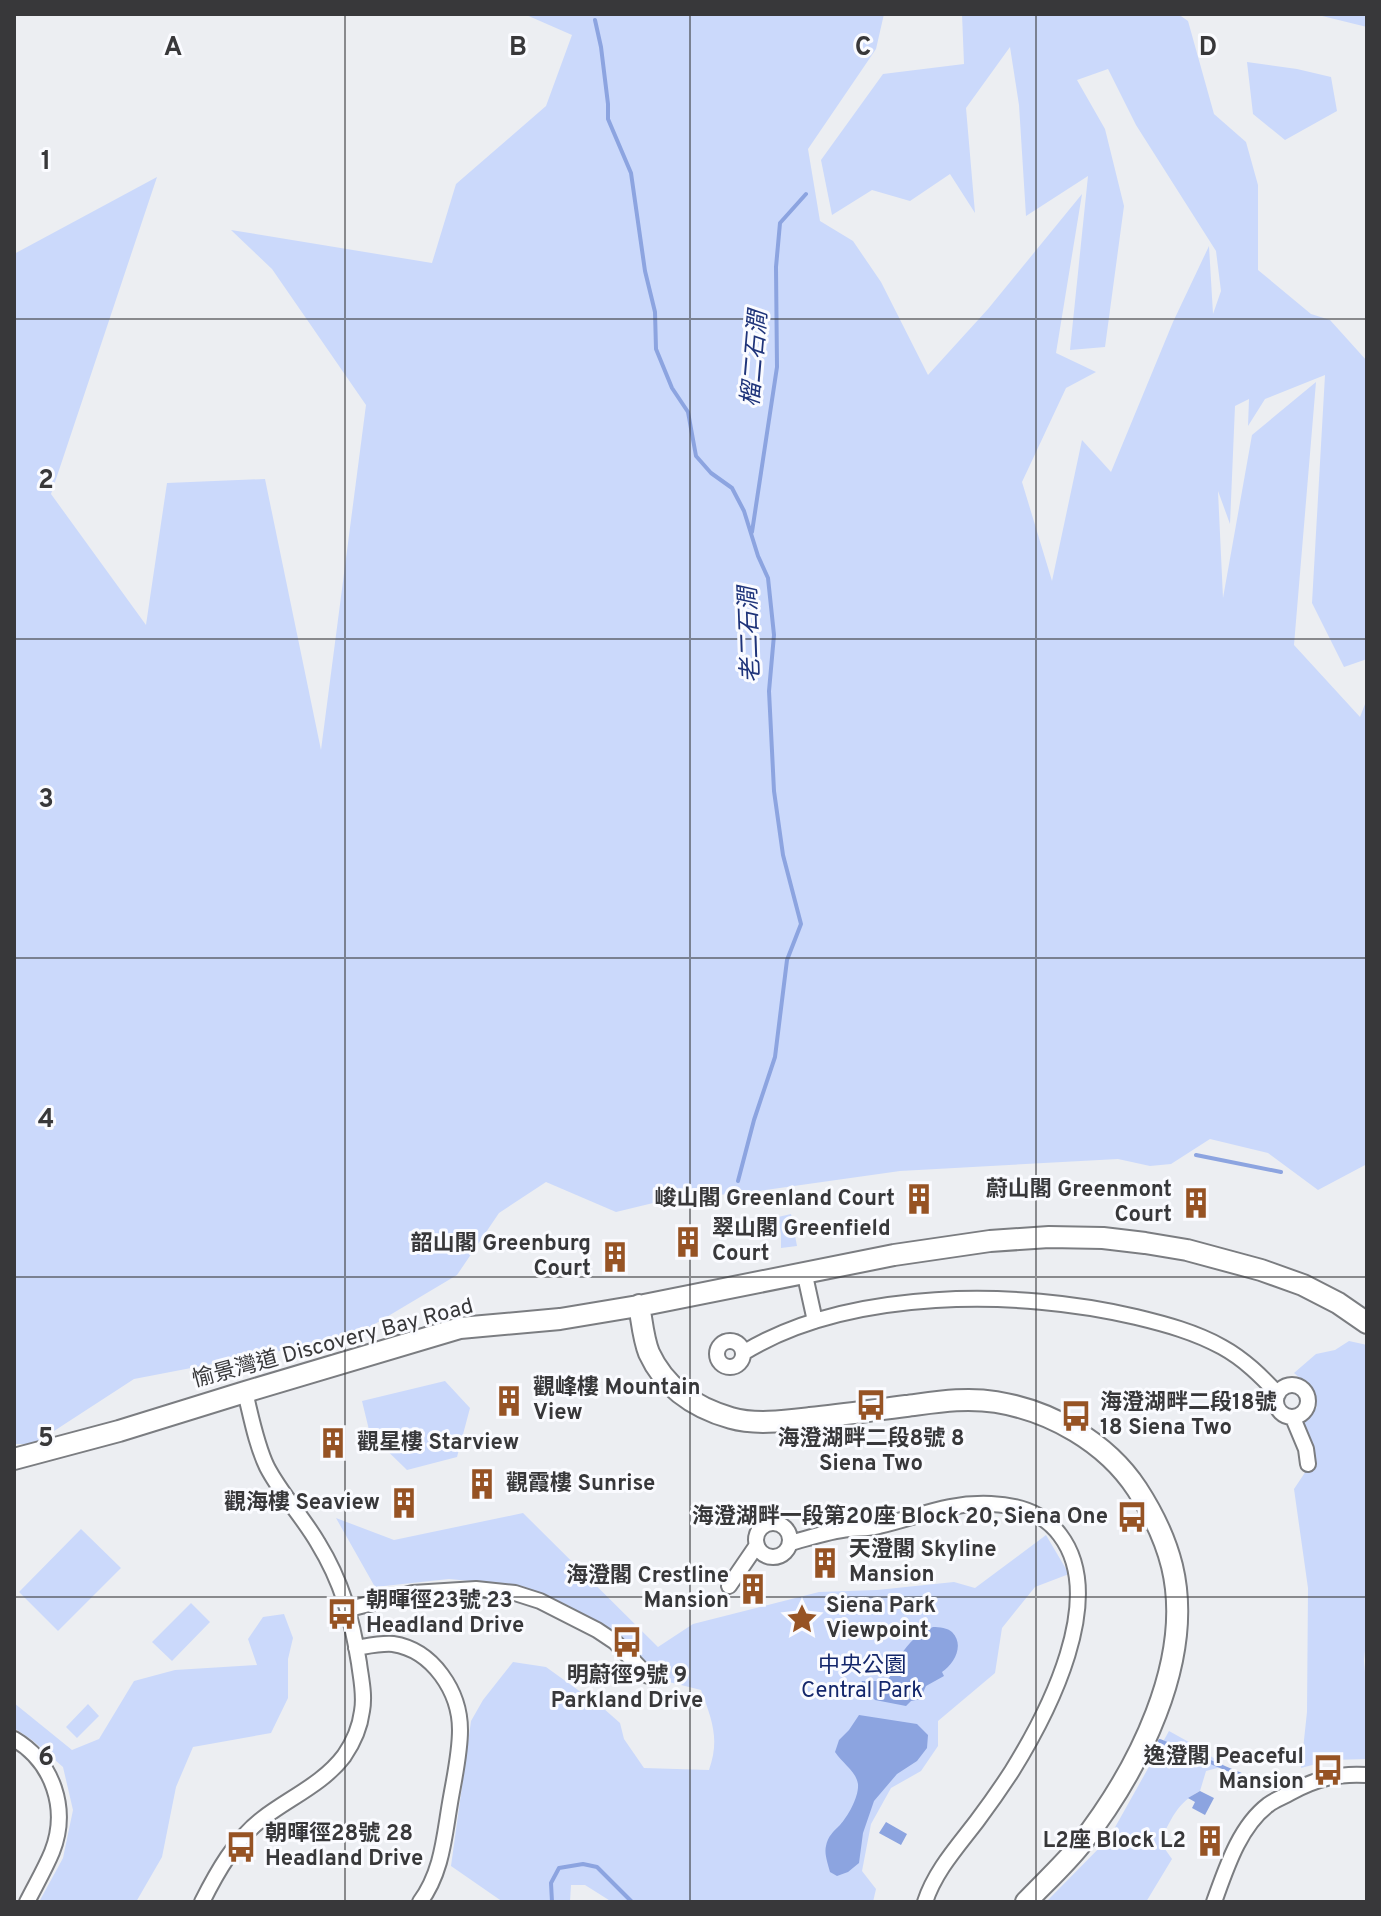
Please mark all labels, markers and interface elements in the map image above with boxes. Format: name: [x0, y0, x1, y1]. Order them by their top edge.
text: A: [164, 32, 182, 65]
text: B: [509, 32, 527, 65]
text: C: [855, 32, 871, 65]
text: D: [1199, 32, 1217, 65]
text: 1: [41, 146, 51, 179]
water label: 榴二石澗: [737, 307, 775, 408]
text: 2: [38, 465, 54, 498]
water label: 老二石澗: [734, 584, 768, 683]
text: 3: [38, 784, 54, 817]
text: 4: [38, 1104, 54, 1137]
place label: 蔚山閣 Greenmont Court: [986, 1177, 1172, 1229]
building icon: 峻山閣 Greenland Court: [902, 1182, 936, 1216]
place label: 峻山閣 Greenland Court: [654, 1186, 895, 1213]
building icon: 蔚山閣 Greenmont Court: [1179, 1186, 1213, 1220]
place label: 翠山閣 Greenfield Court: [712, 1216, 891, 1268]
building icon: 翠山閣 Greenfield Court: [671, 1225, 705, 1259]
place label: 韶山閣 Greenburg Court: [411, 1231, 591, 1283]
building icon: 韶山閣 Greenburg Court: [598, 1240, 632, 1274]
street label: 愉景灣道 Discovery Bay Road: [190, 1293, 476, 1395]
place label: 觀峰樓 Mountain View: [533, 1375, 701, 1427]
building icon: 觀峰樓 Mountain View: [492, 1384, 526, 1418]
bus stop icon: 海澄湖畔二段8號 8 Siena Two: [854, 1388, 888, 1422]
place label: 海澄湖畔二段18號 18 Siena Two: [1100, 1389, 1277, 1442]
bus stop icon: 海澄湖畔二段18號 18 Siena Two: [1059, 1399, 1093, 1433]
text: 5: [38, 1423, 54, 1456]
place label: 海澄湖畔二段8號 8 Siena Two: [777, 1425, 965, 1478]
building icon: 觀星樓 Starview: [316, 1426, 350, 1460]
place label: 觀星樓 Starview: [357, 1430, 519, 1457]
building icon: 觀霞樓 Sunrise: [465, 1467, 499, 1501]
place label: 觀霞樓 Sunrise: [506, 1471, 655, 1498]
building icon: 觀海樓 Seaview: [387, 1486, 421, 1520]
place label: 觀海樓 Seaview: [224, 1490, 380, 1517]
bus stop icon: 海澄湖畔一段第20座 Block 20, Siena One: [1115, 1500, 1149, 1534]
place label: 海澄湖畔一段第20座 Block 20, Siena One: [692, 1503, 1108, 1531]
place label: 天澄閣 Skyline Mansion: [849, 1537, 996, 1589]
building icon: 天澄閣 Skyline Mansion: [808, 1546, 842, 1580]
place label: 海澄閣 Crestline Mansion: [566, 1563, 729, 1615]
building icon: 海澄閣 Crestline Mansion: [736, 1572, 770, 1606]
place label: 朝暉徑23號 23 Headland Drive: [366, 1588, 524, 1640]
place label: Siena Park Viewpoint: [826, 1593, 936, 1645]
bus stop icon: 朝暉徑23號 23 Headland Drive: [325, 1597, 359, 1631]
place icon: Siena Park Viewpoint: [785, 1602, 819, 1636]
bus stop icon: 明蔚徑9號 9 Parkland Drive: [610, 1625, 644, 1659]
park label: 中央公園 Central Park: [801, 1653, 923, 1705]
place label: 明蔚徑9號 9 Parkland Drive: [551, 1663, 703, 1715]
text: 6: [38, 1742, 54, 1775]
place label: 逸澄閣 Peaceful Mansion: [1144, 1744, 1304, 1796]
bus stop icon: 逸澄閣 Peaceful Mansion: [1311, 1753, 1345, 1787]
place label: 朝暉徑28號 28 Headland Drive: [265, 1821, 423, 1873]
building icon: L2座 Block L2: [1193, 1824, 1227, 1858]
place label: L2座 Block L2: [1043, 1828, 1186, 1855]
bus stop icon: 朝暉徑28號 28 Headland Drive: [224, 1830, 258, 1864]

